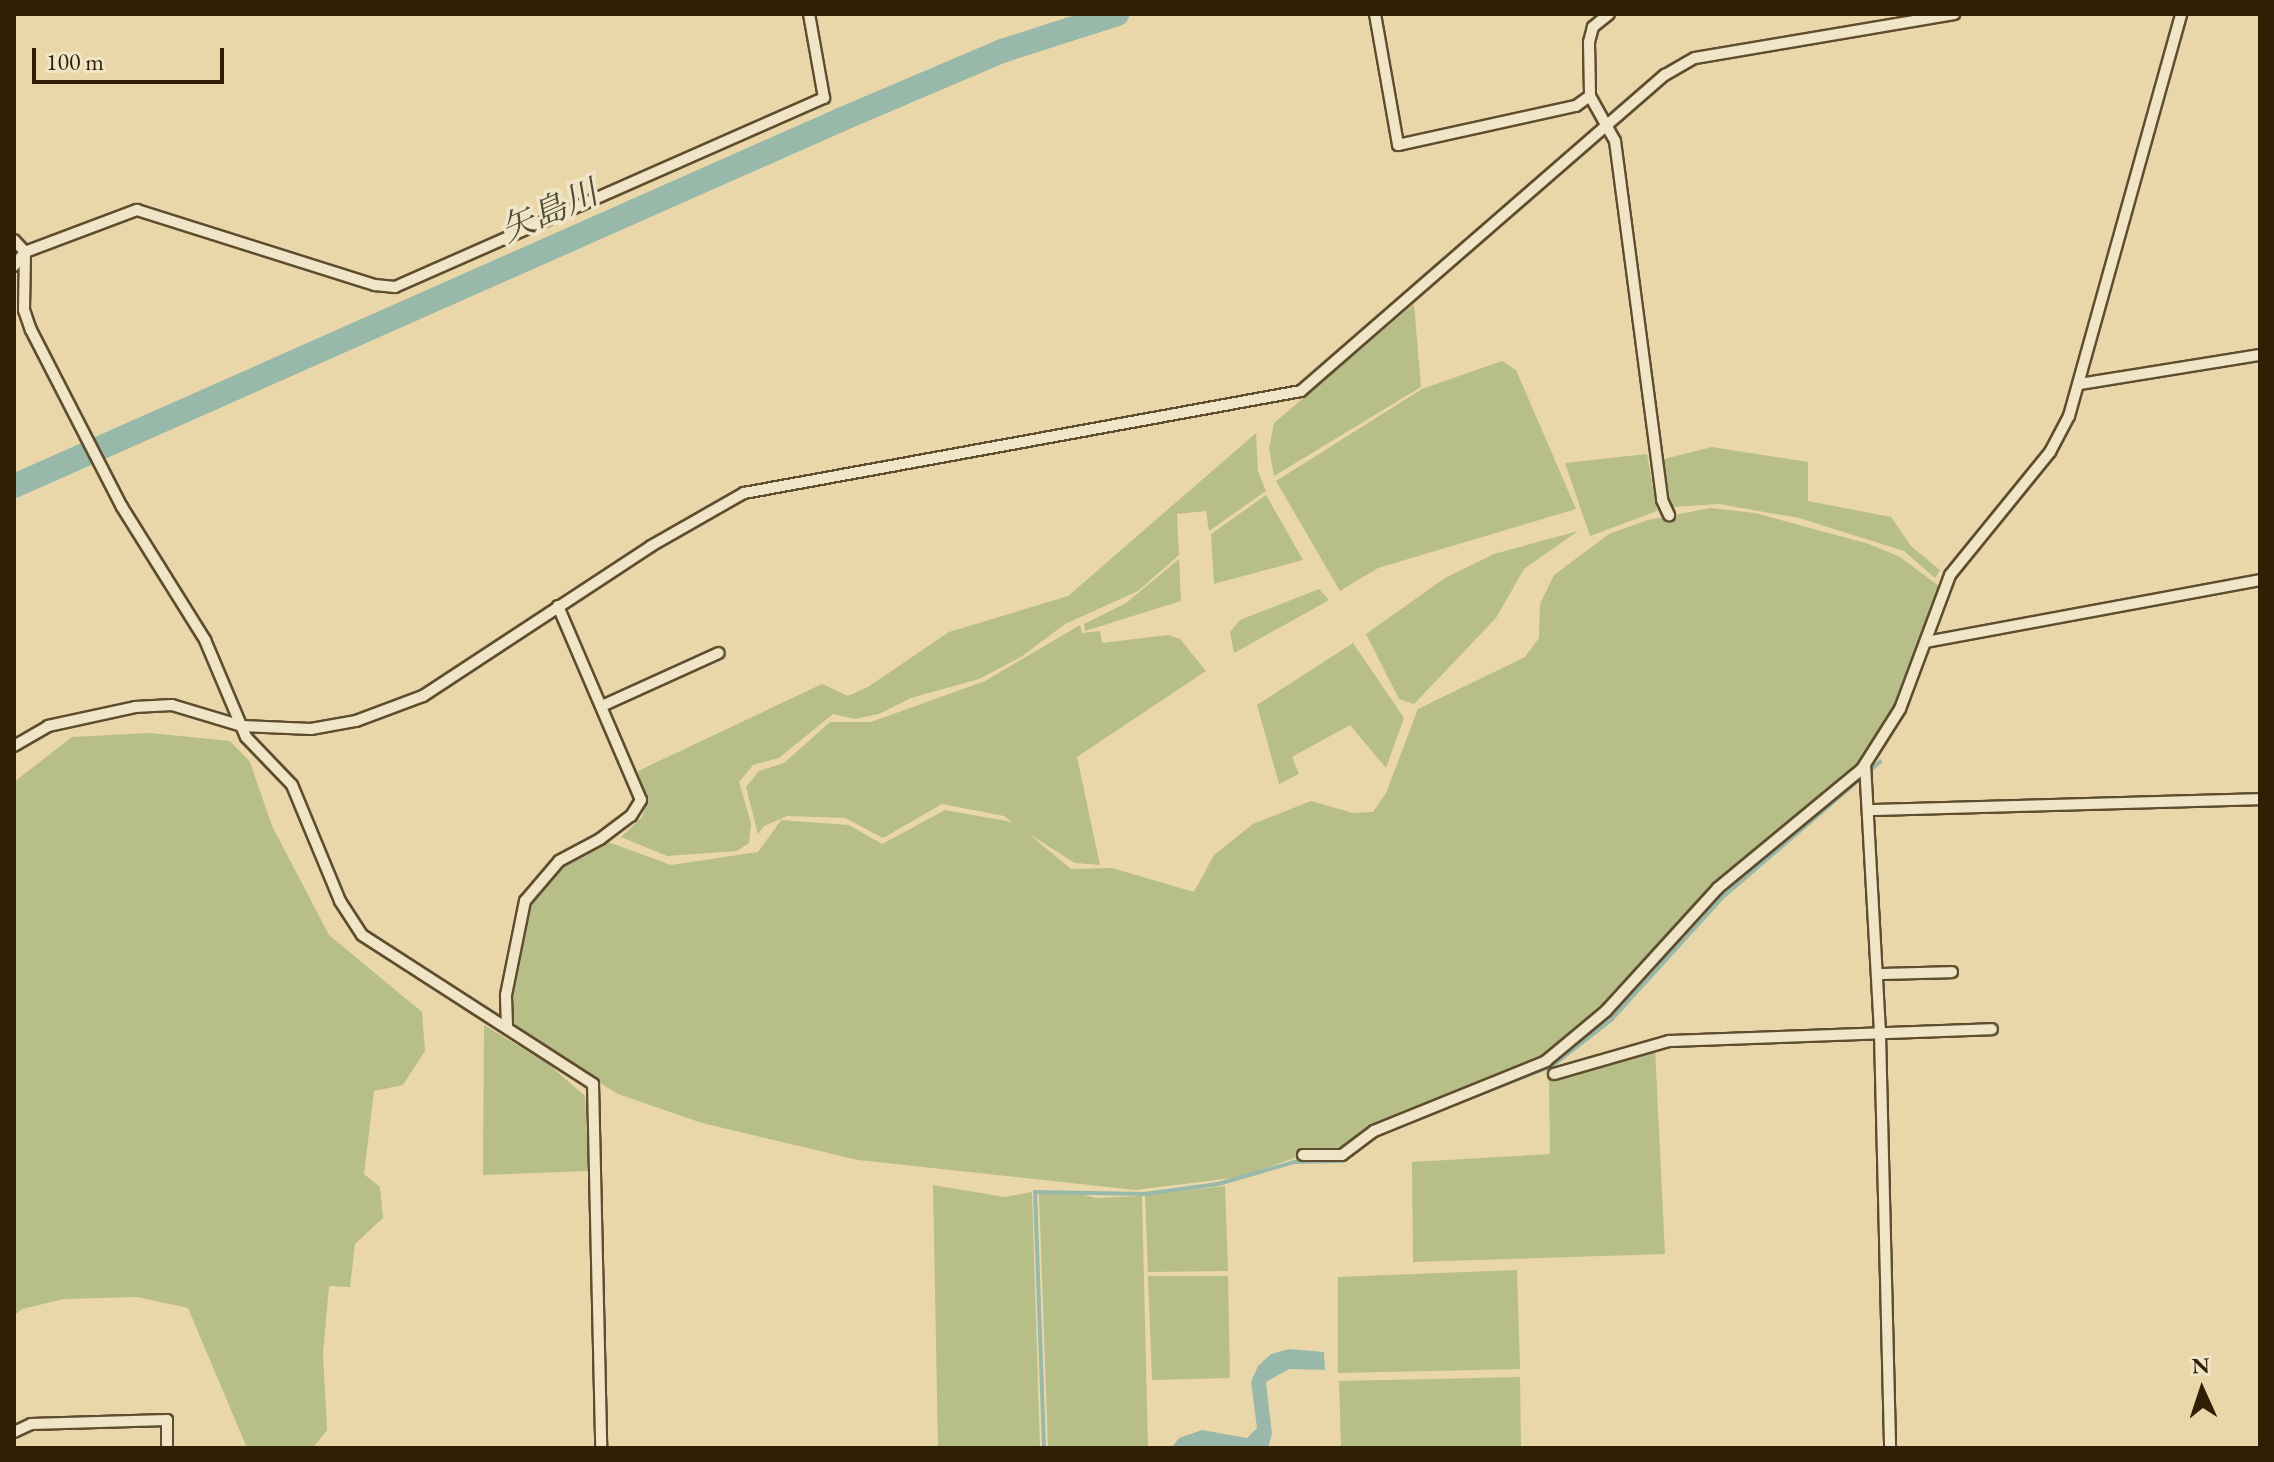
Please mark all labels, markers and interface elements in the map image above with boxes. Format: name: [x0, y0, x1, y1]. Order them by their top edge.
scale bar: [36, 32, 228, 82]
text: 100 m: [46, 46, 104, 77]
water label: 矢島川: [494, 172, 604, 250]
north arrow: [2162, 1350, 2242, 1430]
text: N: [2191, 1351, 2210, 1380]

